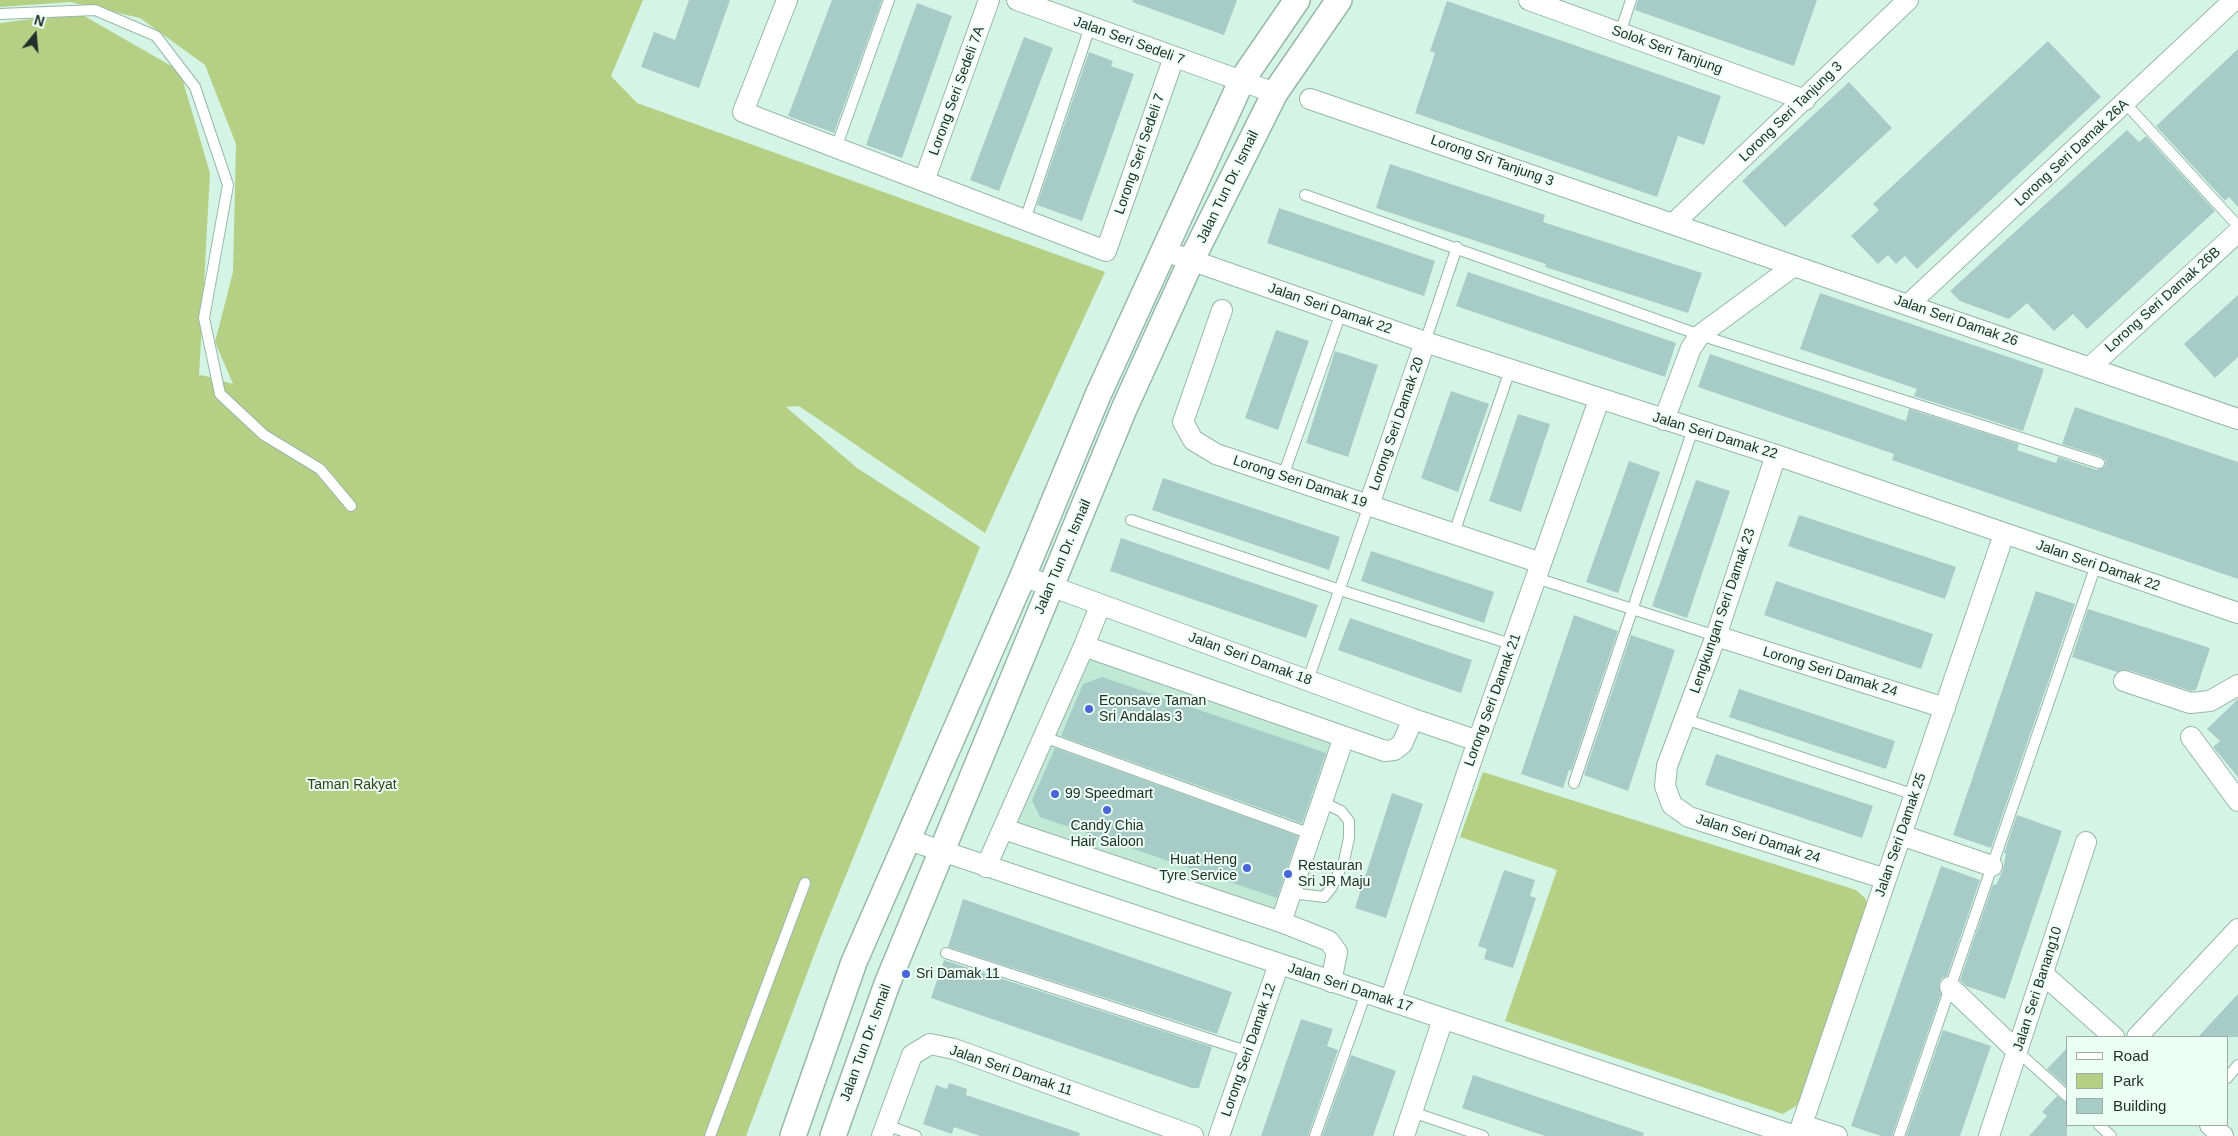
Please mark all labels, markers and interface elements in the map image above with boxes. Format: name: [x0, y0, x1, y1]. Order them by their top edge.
north arrow: [10, 10, 60, 60]
text: N: [32, 12, 47, 30]
street label: Jalan Seri Sedeli 7: [1071, 13, 1187, 69]
street label: Solok Seri Tanjung: [1609, 22, 1725, 78]
street label: Lorong Seri Sedeli 7A: [926, 24, 988, 158]
street label: Lorong Seri Tanjung 3: [1736, 58, 1846, 166]
street label: Lorong Seri Sedeli 7: [1111, 91, 1169, 217]
street label: Lorong Seri Damak 26A: [2012, 96, 2132, 210]
street label: Jalan Tun Dr. Ismail: [1193, 128, 1263, 246]
street label: Lorong Sri Tanjung 3: [1428, 132, 1556, 190]
street label: Lorong Seri Damak 26B: [2102, 244, 2224, 356]
street label: Jalan Seri Damak 22: [1266, 280, 1394, 338]
street label: Jalan Seri Damak 26: [1892, 292, 2020, 350]
street label: Lorong Seri Damak 20: [1366, 355, 1428, 493]
street label: Jalan Seri Damak 22: [1650, 409, 1780, 463]
street label: Lorong Seri Damak 19: [1231, 452, 1369, 512]
street label: Jalan Tun Dr. Ismail: [1031, 497, 1095, 617]
street label: Lengkungan Seri Damak 23: [1687, 526, 1759, 696]
street label: Jalan Seri Damak 22: [2034, 537, 2162, 595]
street label: Jalan Seri Damak 18: [1186, 629, 1314, 689]
street label: Lorong Seri Damak 21: [1461, 631, 1525, 769]
street label: Lorong Seri Damak 24: [1761, 643, 1899, 701]
place label: Econsave Taman Sri Andalas 3: [1099, 693, 1206, 726]
marker: Econsave Taman Sri Andalas 3: [1083, 703, 1095, 715]
street label: Jalan Seri Damak 25: [1872, 771, 1930, 899]
park label: Taman Rakyat: [307, 777, 397, 793]
place label: 99 Speedmart: [1065, 786, 1153, 802]
marker: 99 Speedmart: [1049, 788, 1061, 800]
marker: Candy Chia Hair Saloon: [1101, 804, 1113, 816]
street label: Jalan Seri Damak 24: [1694, 811, 1822, 867]
place label: Candy Chia Hair Saloon: [1070, 818, 1144, 850]
place label: Huat Heng Tyre Service: [1159, 852, 1237, 884]
place label: Restauran Sri JR Maju: [1298, 858, 1370, 890]
marker: Huat Heng Tyre Service: [1241, 862, 1253, 874]
marker: Restauran Sri JR Maju: [1282, 868, 1294, 880]
street label: Jalan Seri Banang10: [2010, 925, 2066, 1053]
street label: Jalan Seri Damak 17: [1286, 960, 1414, 1016]
place label: Sri Damak 11: [916, 966, 1000, 982]
marker: Sri Damak 11: [900, 968, 912, 980]
street label: Lorong Seri Damak 12: [1218, 981, 1280, 1119]
street label: Jalan Tun Dr. Ismail: [837, 982, 895, 1104]
legend: [2066, 1036, 2228, 1126]
street label: Jalan Seri Damak 11: [947, 1042, 1075, 1100]
text: Road: [2113, 1047, 2149, 1064]
text: Park: [2113, 1072, 2144, 1089]
text: Building: [2113, 1097, 2166, 1114]

